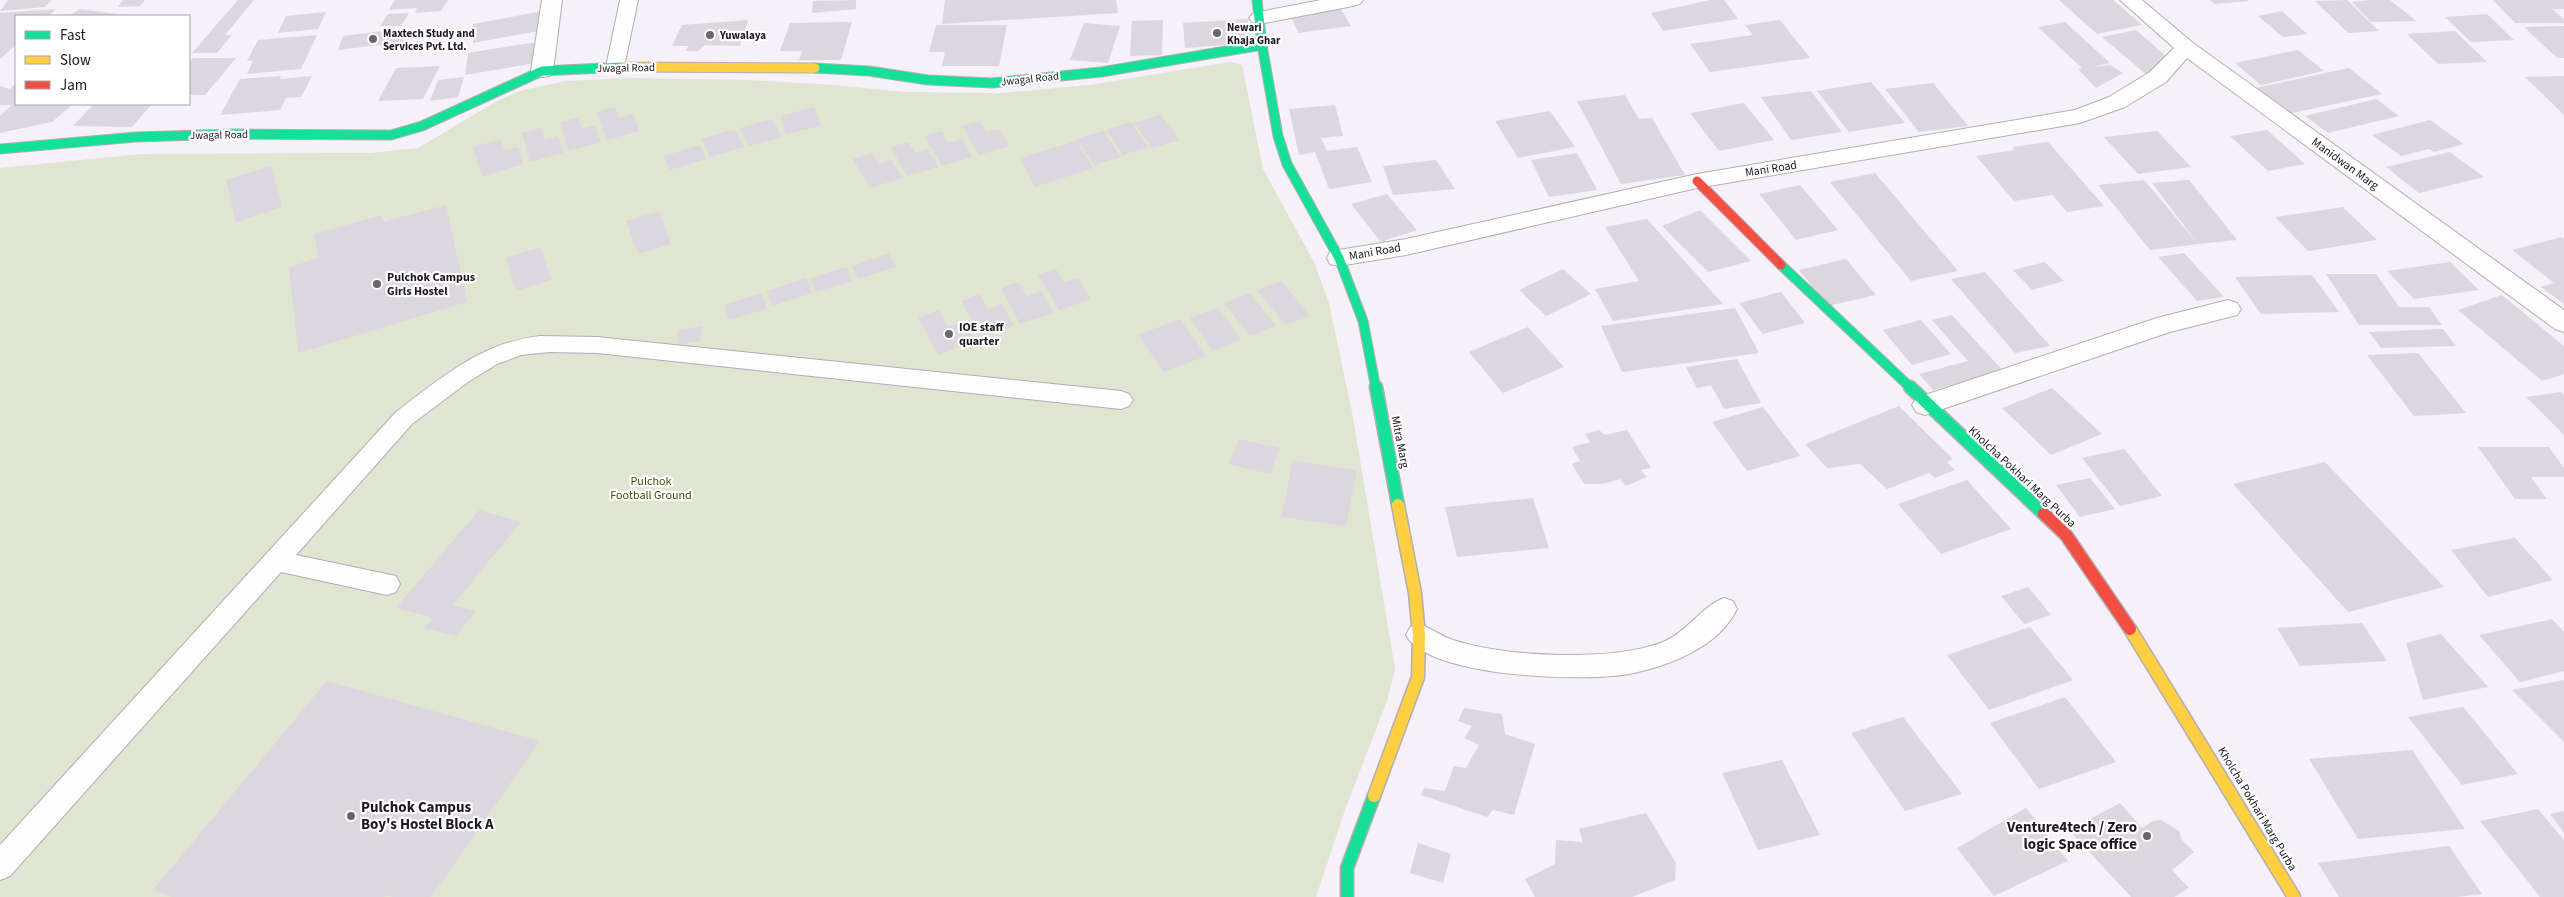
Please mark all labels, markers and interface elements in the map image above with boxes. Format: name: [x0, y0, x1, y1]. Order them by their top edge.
legend: [15, 15, 190, 105]
place label: Newari Khaja Ghar: [1227, 20, 1281, 48]
text: Fast: [60, 25, 86, 46]
place label: Maxtech Study and Services Pvt. Ltd.: [383, 26, 475, 54]
marker: Newari Khaja Ghar: [1211, 27, 1223, 39]
place label: Yuwalaya: [719, 28, 766, 43]
marker: Yuwalaya: [704, 29, 716, 41]
marker: Maxtech Study and Services Pvt. Ltd.: [367, 33, 379, 45]
text: Slow: [60, 50, 91, 71]
street label: Jwagal Road: [597, 60, 655, 76]
street label: Jwagal Road: [1000, 69, 1060, 89]
text: Jam: [60, 75, 87, 96]
street label: Jwagal Road: [190, 127, 248, 143]
street label: Manidwan Marg: [2308, 134, 2382, 194]
street label: Mani Road: [1744, 157, 1798, 181]
street label: Mani Road: [1348, 239, 1402, 265]
place label: Pulchok Campus Girls Hostel: [387, 269, 475, 300]
marker: Pulchok Campus Girls Hostel: [371, 278, 383, 290]
place label: IOE staff quarter: [959, 319, 1005, 350]
marker: IOE staff quarter: [943, 328, 955, 340]
street label: Mitra Marg: [1387, 414, 1413, 470]
street label: Kholcha Pokhari Marg Purba: [1964, 422, 2080, 532]
park label: Pulchok Football Ground: [610, 473, 692, 504]
street label: Kholcha Pokhari Marg Purba: [2213, 744, 2301, 874]
place label: Pulchok Campus Boy's Hostel Block A: [361, 797, 494, 835]
marker: Pulchok Campus Boy's Hostel Block A: [345, 810, 357, 822]
place label: Venture4tech / Zero logic Space office: [2006, 817, 2137, 855]
marker: Venture4tech / Zero logic Space office: [2141, 830, 2153, 842]

